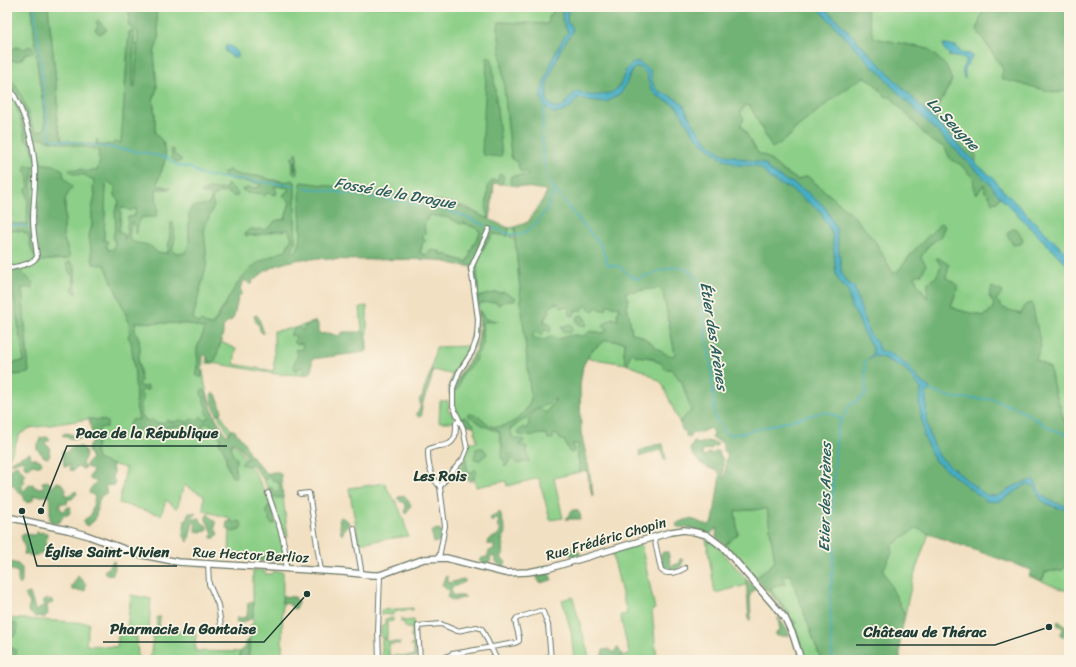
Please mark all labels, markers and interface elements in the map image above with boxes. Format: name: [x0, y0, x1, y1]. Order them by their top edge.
water label: La Seugne: [920, 91, 986, 158]
water label: Fossé de la Drogue: [333, 170, 459, 217]
water label: Étier des Arènes: [693, 280, 736, 394]
callout: Pace de la République: [67, 419, 227, 446]
text: Pace de la République: [76, 420, 219, 446]
water label: Etier des Arènes: [811, 440, 839, 552]
district label: Les Rois: [413, 463, 468, 489]
street label: Rue Frédéric Chopin: [543, 510, 670, 568]
callout: Église Saint-Vivien: [37, 539, 177, 566]
text: Église Saint-Vivien: [45, 539, 170, 565]
street label: Rue Hector Berlioz: [192, 539, 310, 571]
callout: Pharmacie la Gontaise: [103, 615, 264, 642]
text: Pharmacie la Gontaise: [110, 616, 257, 642]
callout: Château de Thérac: [856, 618, 995, 645]
text: Château de Thérac: [862, 619, 987, 645]

